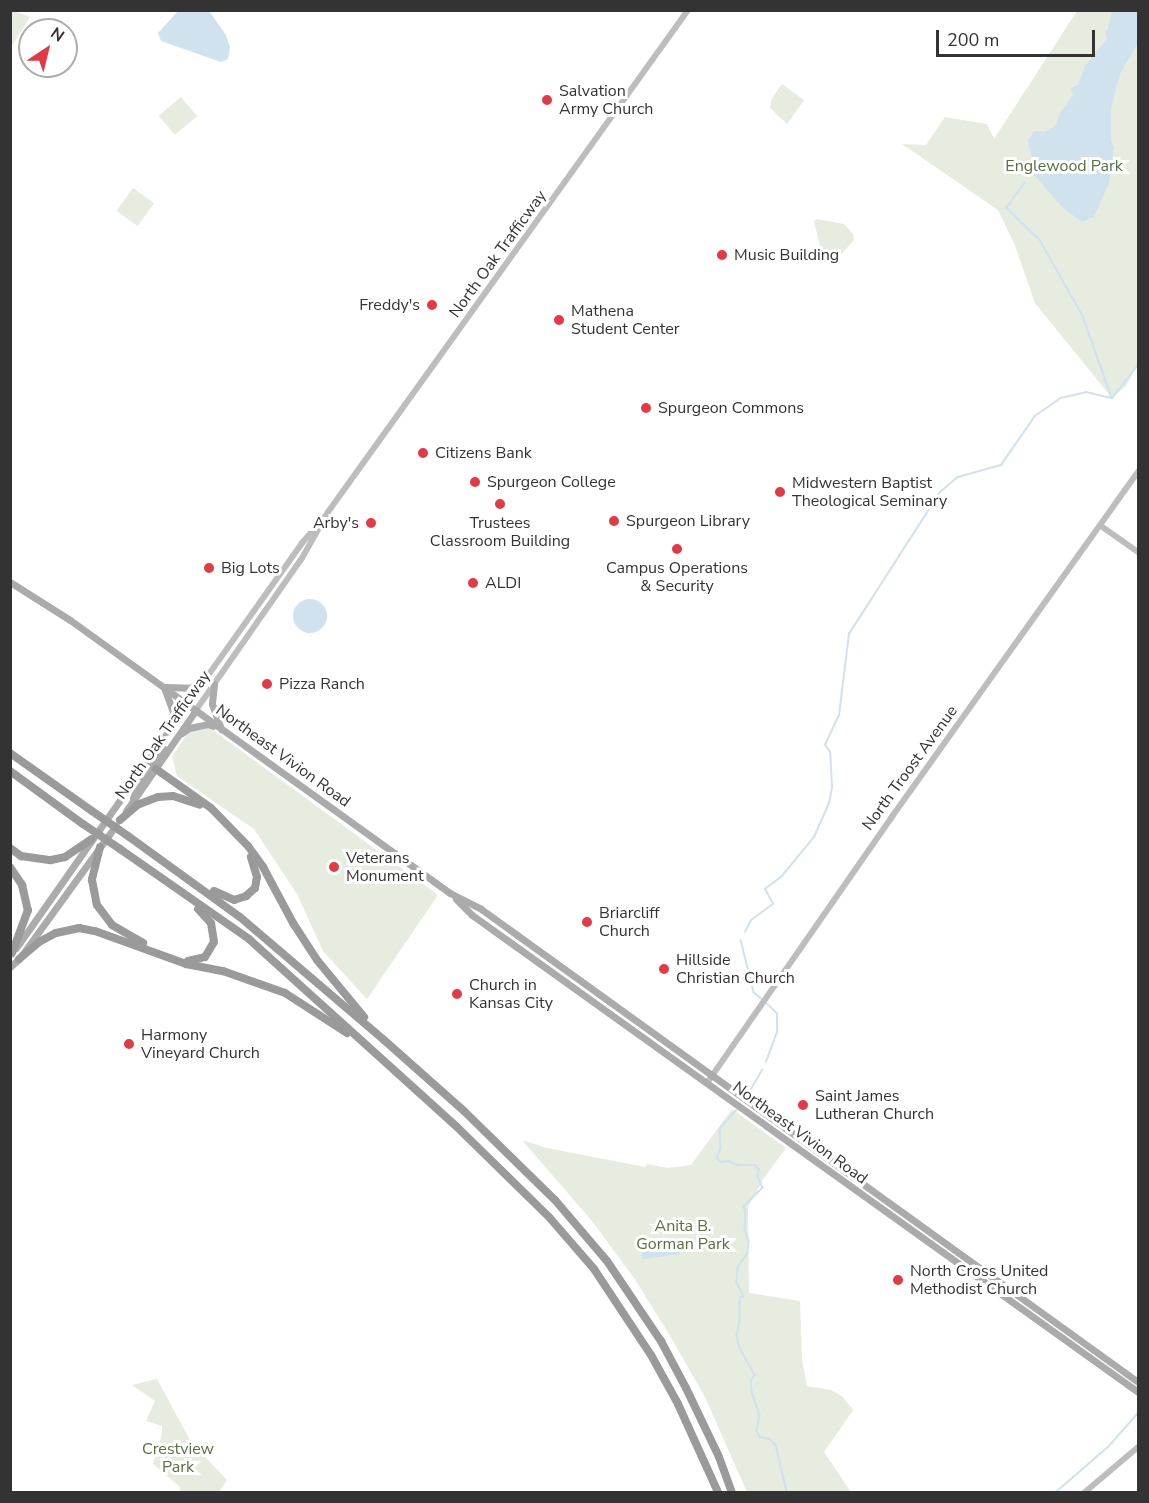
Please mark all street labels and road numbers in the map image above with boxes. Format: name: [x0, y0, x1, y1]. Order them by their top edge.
street label: North Oak Trafficway: [445, 187, 551, 321]
street label: North Oak Trafficway: [111, 667, 215, 803]
street label: Northeast Vivion Road: [212, 701, 354, 811]
street label: North Troost Avenue: [858, 702, 962, 834]
street label: Northeast Vivion Road: [729, 1078, 871, 1188]

